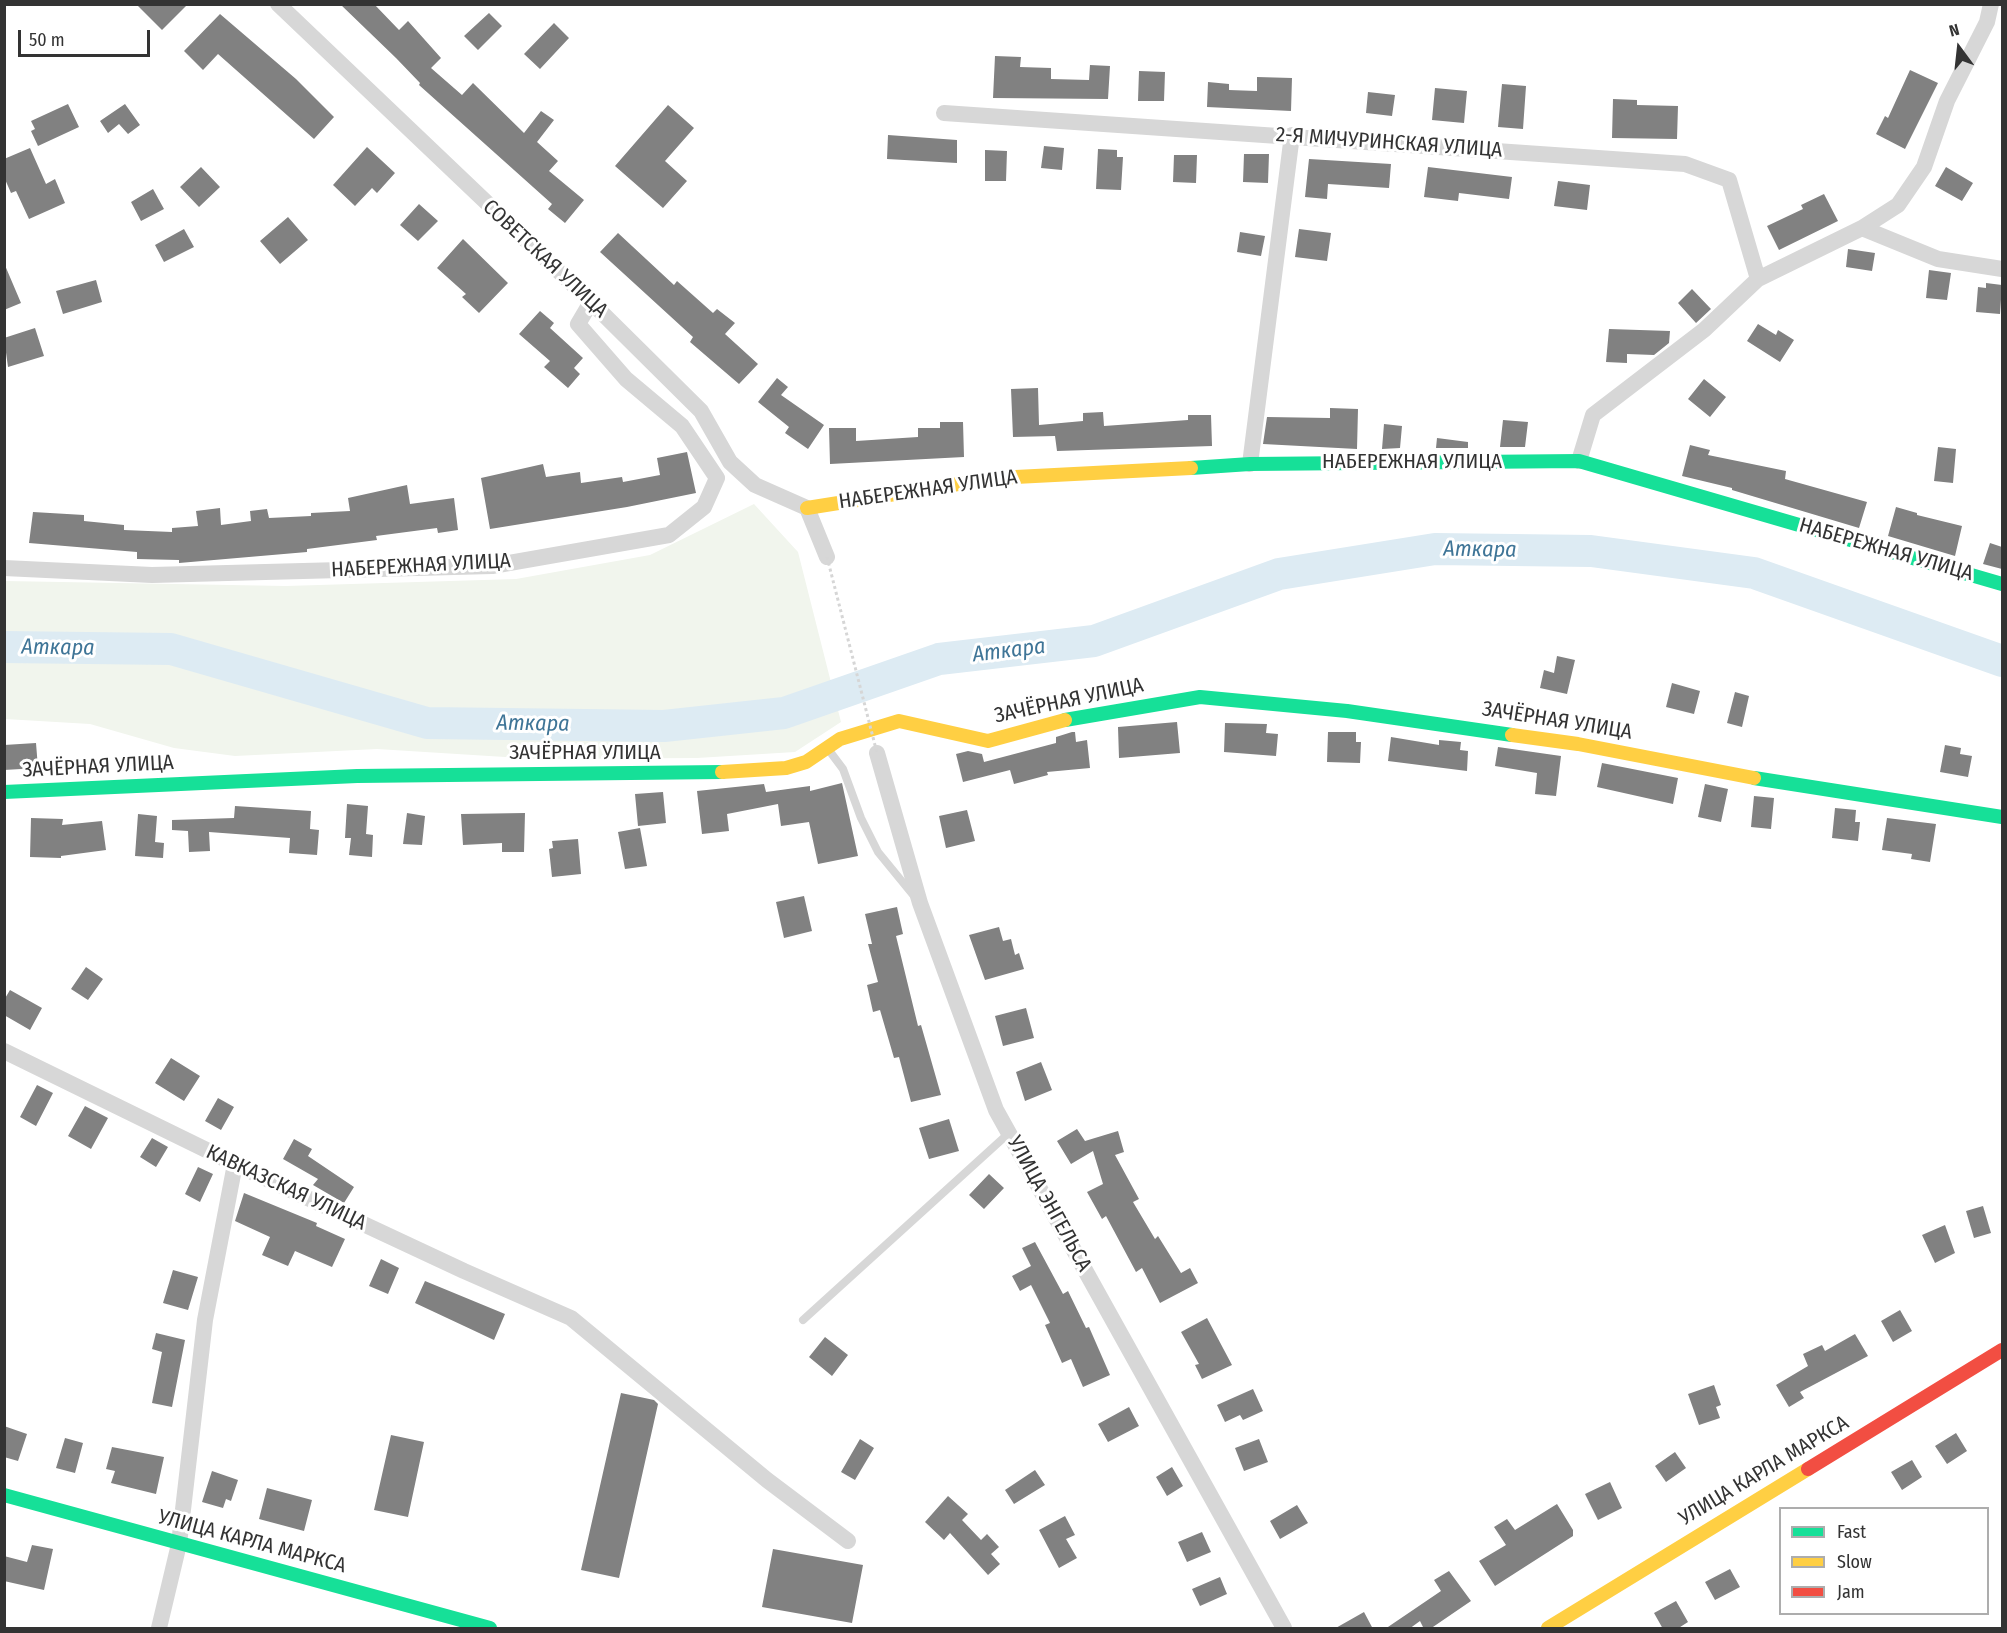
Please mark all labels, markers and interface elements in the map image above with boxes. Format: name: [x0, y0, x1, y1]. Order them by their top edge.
scale bar: [21, 18, 153, 56]
north arrow: [1929, 18, 1989, 78]
text: N: [1947, 20, 1961, 41]
text: 50 m: [29, 29, 65, 51]
street label: 2-Я МИЧУРИНСКАЯ УЛИЦА: [1275, 123, 1503, 163]
street label: СОВЕТСКАЯ УЛИЦА: [477, 195, 613, 323]
street label: НАБЕРЕЖНАЯ УЛИЦА: [1322, 449, 1502, 475]
street label: НАБЕРЕЖНАЯ УЛИЦА: [837, 465, 1019, 515]
street label: НАБЕРЕЖНАЯ УЛИЦА: [1796, 513, 1976, 587]
water label: Аткара: [1443, 536, 1517, 564]
street label: НАБЕРЕЖНАЯ УЛИЦА: [331, 549, 511, 583]
water label: Аткара: [971, 633, 1047, 669]
water label: Аткара: [21, 634, 95, 662]
street label: ЗАЧЁРНАЯ УЛИЦА: [992, 673, 1146, 729]
street label: ЗАЧЁРНАЯ УЛИЦА: [1480, 697, 1634, 745]
water label: Аткара: [496, 710, 570, 738]
street label: ЗАЧЁРНАЯ УЛИЦА: [509, 740, 661, 766]
street label: ЗАЧЁРНАЯ УЛИЦА: [22, 750, 174, 784]
street label: УЛИЦА ЭНГЕЛЬСА: [1001, 1132, 1097, 1276]
street label: КАВКАЗСКАЯ УЛИЦА: [202, 1140, 370, 1236]
street label: УЛИЦА КАРЛА МАРКСА: [1675, 1410, 1853, 1532]
street label: УЛИЦА КАРЛА МАРКСА: [155, 1505, 349, 1579]
legend: [1779, 1507, 1989, 1615]
text: Fast: [1837, 1521, 1866, 1543]
text: Slow: [1837, 1551, 1872, 1573]
text: Jam: [1837, 1581, 1865, 1603]

